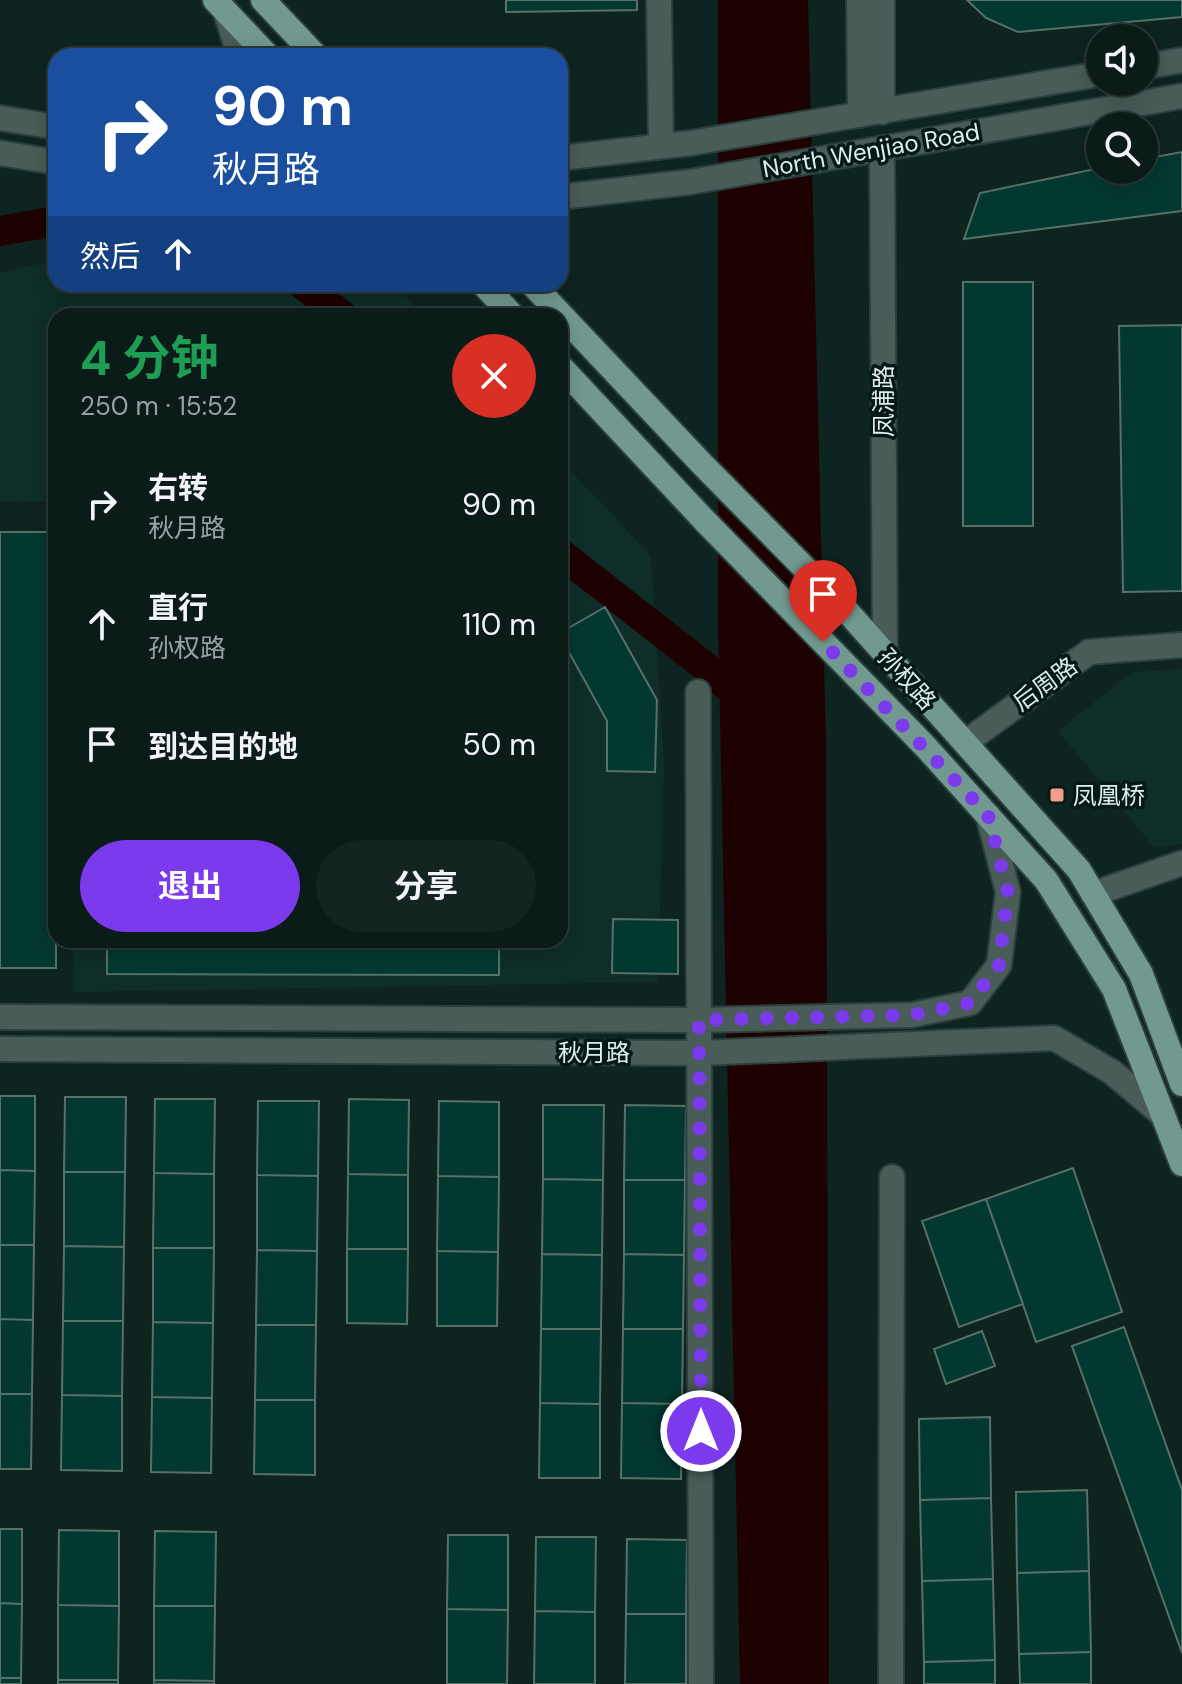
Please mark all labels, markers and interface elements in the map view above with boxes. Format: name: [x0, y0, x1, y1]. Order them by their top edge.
map controls: [1086, 24, 1158, 184]
button: sound: [1086, 24, 1158, 96]
text: 90 m: [212, 69, 353, 142]
icon: right: [80, 80, 184, 184]
button: search: [1086, 112, 1158, 184]
street label: North Wenjiao Road: [760, 116, 982, 184]
text: 秋月路: [212, 146, 320, 193]
icon: ahead: [156, 232, 200, 276]
text: 然后: [80, 237, 140, 276]
text: 4 分钟: [80, 327, 218, 390]
button: close: [452, 334, 536, 418]
street label: 凤浦路: [868, 365, 899, 437]
text: 250 m · 15:52: [80, 389, 237, 423]
text: 右转: [148, 468, 208, 507]
icon: right: [80, 482, 124, 526]
text: 90 m: [462, 485, 536, 524]
text: 秋月路: [148, 511, 226, 545]
pin: [789, 560, 857, 642]
icon: arrive: [801, 572, 845, 616]
text: 直行: [148, 588, 208, 627]
icon: ahead: [80, 602, 124, 646]
text: 110 m: [462, 605, 536, 644]
text: 孙权路: [148, 631, 226, 665]
street label: 孙权路: [871, 642, 943, 716]
street label: 后周路: [1007, 650, 1083, 718]
icon: arrive: [80, 722, 124, 766]
text: 50 m: [462, 725, 536, 764]
text: 到达目的地: [148, 727, 298, 766]
place label: 凤凰桥: [1073, 780, 1145, 811]
marker: 凤凰桥: [1048, 786, 1066, 804]
button: 退出: [80, 840, 300, 932]
button: 分享: [316, 840, 536, 932]
street label: 秋月路: [558, 1037, 630, 1068]
position arrow: [659, 1389, 743, 1473]

